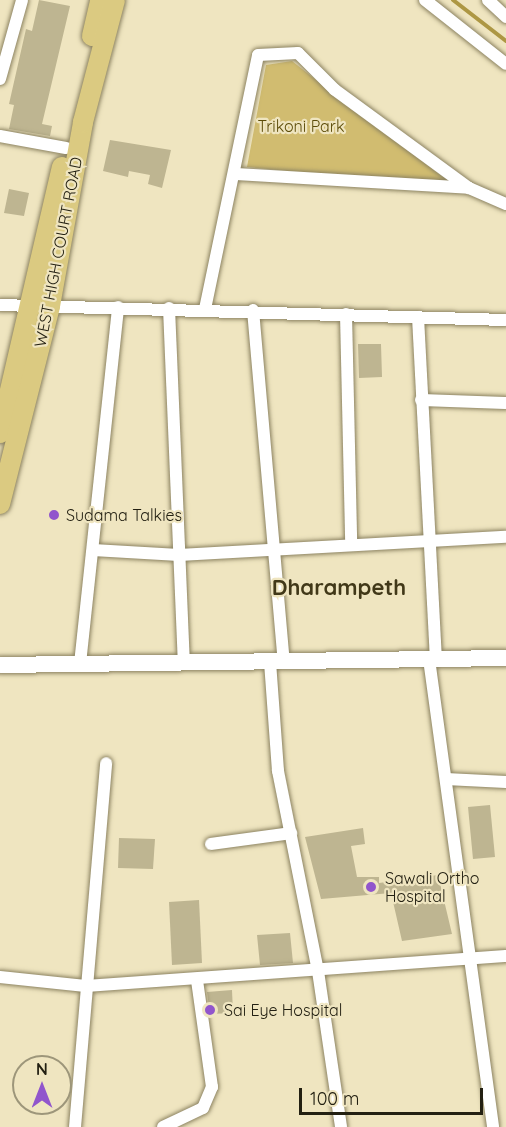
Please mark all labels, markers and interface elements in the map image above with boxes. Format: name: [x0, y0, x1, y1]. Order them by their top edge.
park label: Trikoni Park: [257, 116, 345, 136]
street label: WEST HIGH COURT ROAD: [30, 155, 86, 349]
place label: Sudama Talkies: [66, 505, 182, 525]
marker: Sudama Talkies: [47, 508, 61, 522]
district label: Dharampeth: [272, 575, 406, 601]
place label: Sawali Ortho Hospital: [385, 868, 479, 906]
marker: Sawali Ortho Hospital: [362, 878, 380, 896]
place label: Sai Eye Hospital: [224, 1000, 342, 1020]
marker: Sai Eye Hospital: [201, 1001, 219, 1019]
north arrow: [12, 1055, 72, 1115]
text: N: [36, 1059, 48, 1079]
scale bar: [302, 1076, 486, 1114]
text: 100 m: [310, 1087, 359, 1110]

